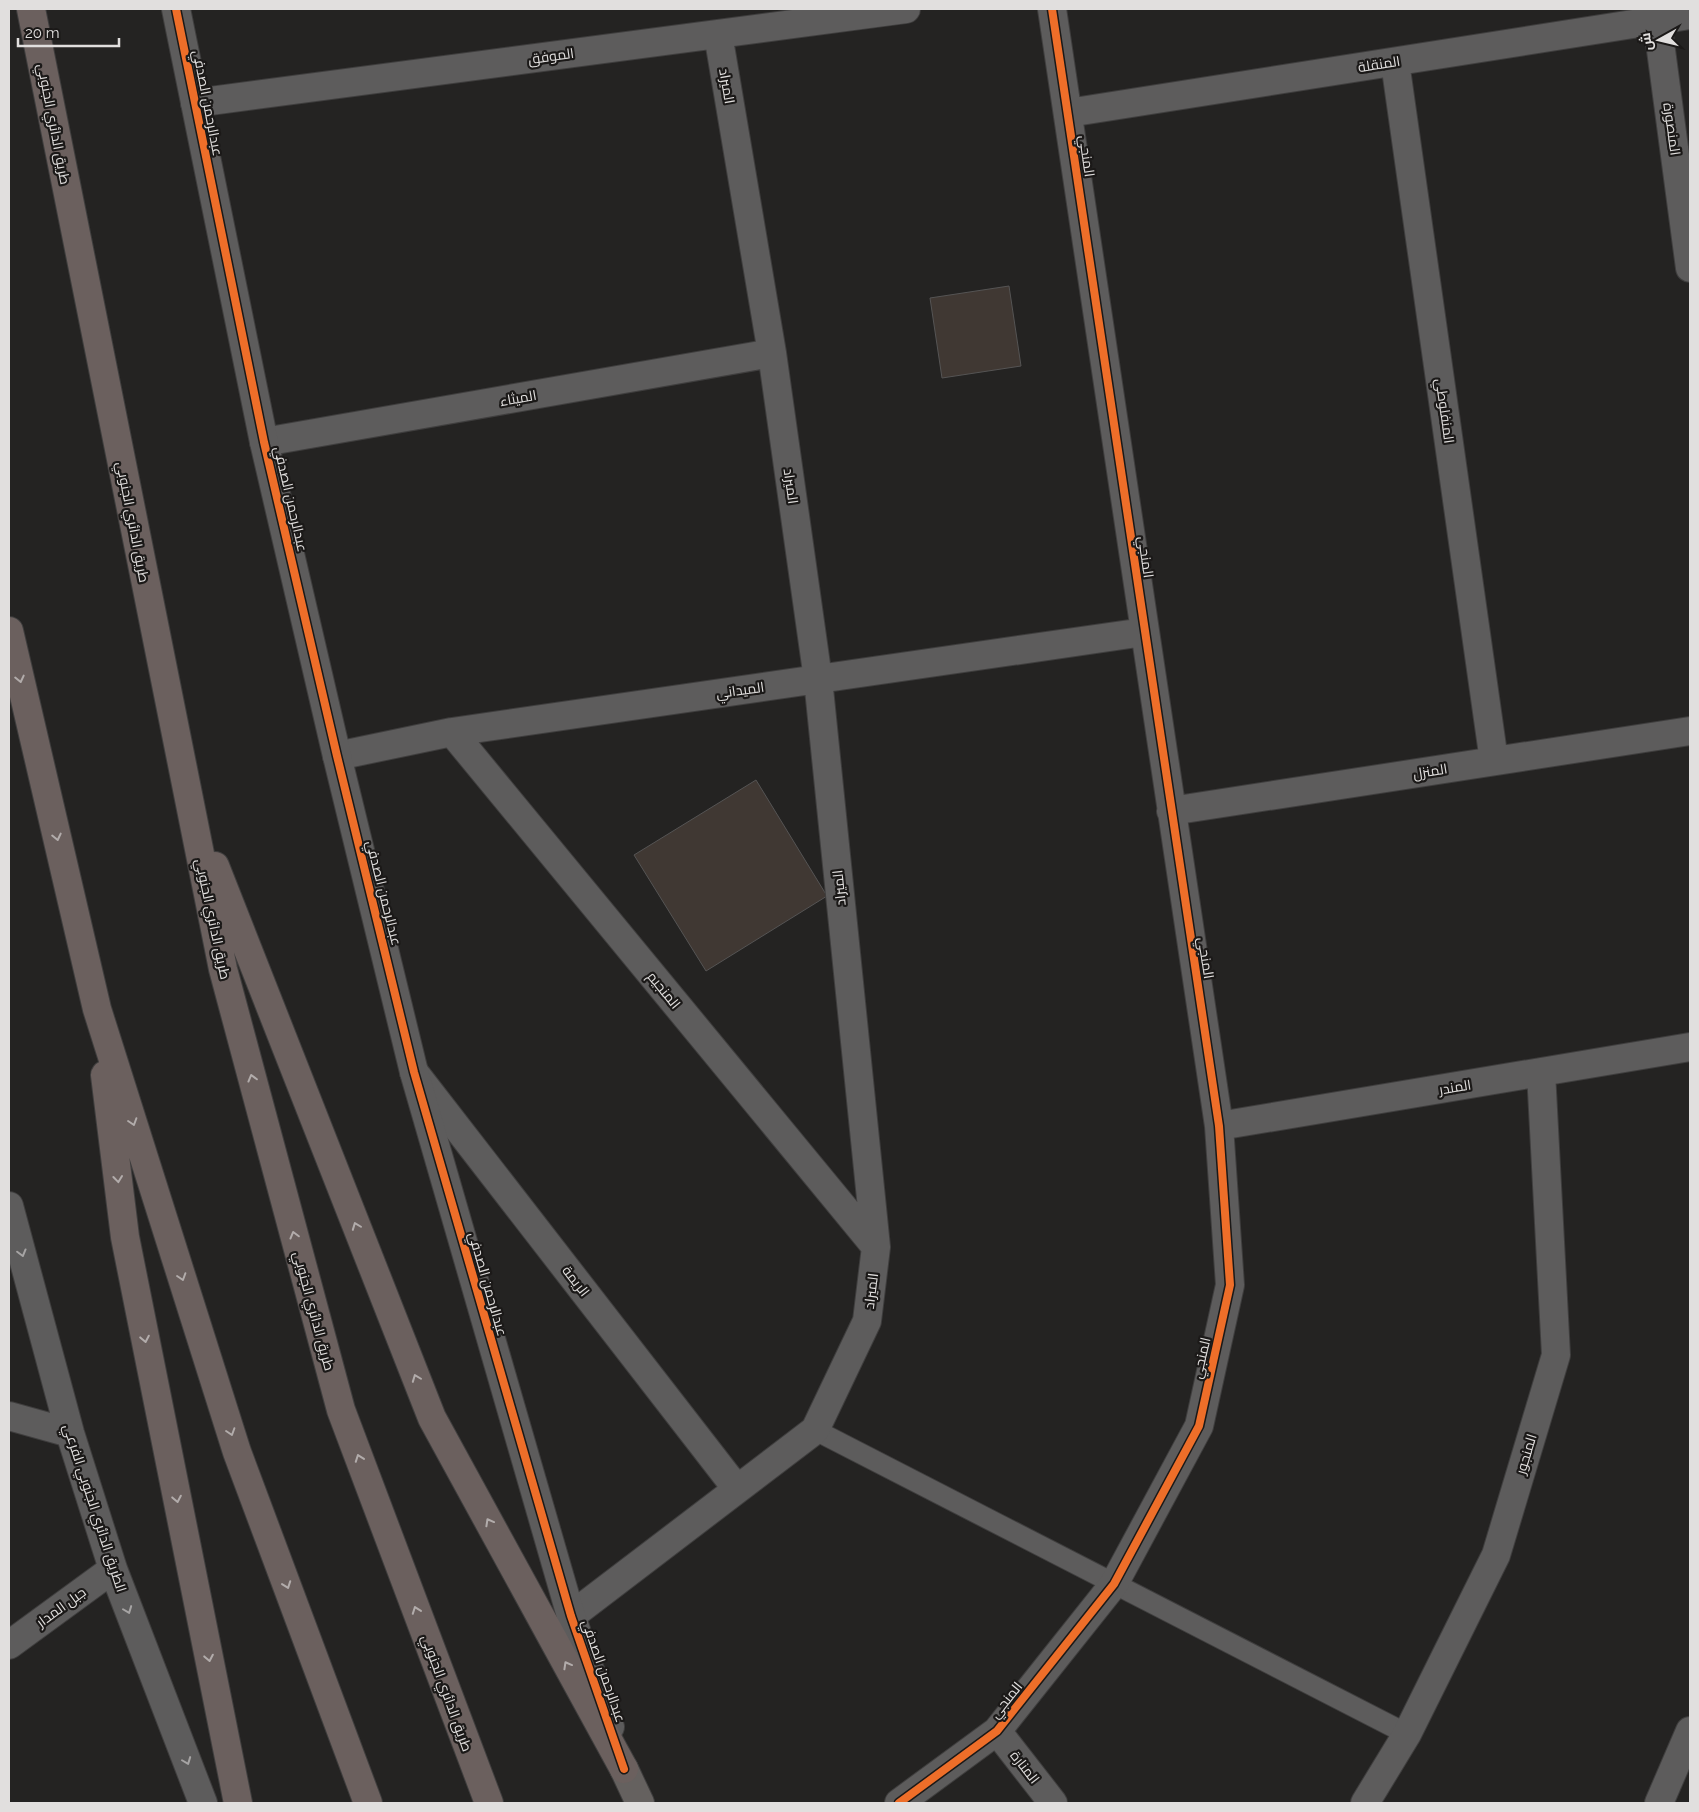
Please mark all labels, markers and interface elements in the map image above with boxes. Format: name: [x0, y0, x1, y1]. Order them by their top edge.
scale bar: [18, 15, 119, 47]
north arrow: [1634, 15, 1684, 65]
text: 20 m: [25, 24, 60, 42]
text: ش: [1637, 32, 1656, 52]
street label: الموفق: [527, 45, 575, 68]
street label: عبدالرحمن الصدفي: [186, 49, 226, 158]
street label: المنقلة: [1357, 53, 1401, 75]
street label: طريق الدائري الجنوبي: [30, 62, 74, 187]
street label: الميراد: [716, 67, 738, 105]
street label: المنصورة: [1660, 102, 1684, 156]
street label: المنجي: [1072, 134, 1098, 178]
street label: المنفلوطي: [1429, 378, 1457, 445]
street label: الميثاء: [498, 387, 538, 409]
street label: عبدالرحمن الصدفي: [267, 445, 311, 554]
street label: طريق الدائري الجنوبي: [109, 460, 153, 585]
street label: الميراد: [781, 467, 801, 505]
street label: المنجي: [1131, 535, 1157, 579]
one-way arrow: [14, 674, 25, 683]
street label: الميداني: [715, 679, 766, 705]
street label: المنزل: [1412, 760, 1449, 783]
one-way arrow: [51, 832, 62, 841]
street label: عبدالرحمن الصدفي: [359, 839, 405, 948]
street label: طريق الدائري الجنوبي: [188, 857, 234, 982]
street label: الميراد: [829, 869, 849, 907]
street label: المنجي: [1191, 936, 1217, 981]
street label: المنجيم: [643, 968, 684, 1013]
one-way arrow: [247, 1074, 258, 1083]
street label: المندر: [1437, 1077, 1472, 1098]
one-way arrow: [127, 1118, 137, 1126]
one-way arrow: [112, 1175, 123, 1183]
one-way arrow: [352, 1222, 363, 1231]
street label: عبدالرحمن الصدفي: [462, 1230, 510, 1339]
one-way arrow: [289, 1231, 300, 1240]
one-way arrow: [16, 1249, 26, 1257]
street label: طريق الدائري الجنوبي: [287, 1250, 338, 1373]
street label: الريمة: [559, 1263, 593, 1299]
street label: الميراد: [861, 1272, 881, 1310]
one-way arrow: [176, 1273, 186, 1281]
one-way arrow: [140, 1335, 150, 1344]
street label: المنجي: [1188, 1336, 1217, 1381]
one-way arrow: [412, 1374, 422, 1382]
street label: الطريق الدائري الجنوبي الفرعي: [56, 1422, 130, 1595]
one-way arrow: [225, 1428, 235, 1436]
street label: المنجور: [1512, 1432, 1540, 1477]
one-way arrow: [355, 1454, 365, 1463]
one-way arrow: [171, 1494, 182, 1503]
one-way arrow: [485, 1519, 495, 1528]
one-way arrow: [281, 1580, 291, 1589]
street label: جبل المدار: [32, 1584, 89, 1631]
one-way arrow: [122, 1605, 133, 1614]
one-way arrow: [412, 1607, 422, 1615]
street label: عبدالرحمن الصدفي: [575, 1618, 629, 1726]
street label: طريق الدائري الجنوبي: [415, 1633, 476, 1755]
one-way arrow: [203, 1654, 213, 1662]
one-way arrow: [563, 1661, 573, 1670]
street label: المنجي: [987, 1679, 1029, 1724]
street label: المنارة: [1007, 1747, 1043, 1787]
one-way arrow: [181, 1757, 191, 1765]

